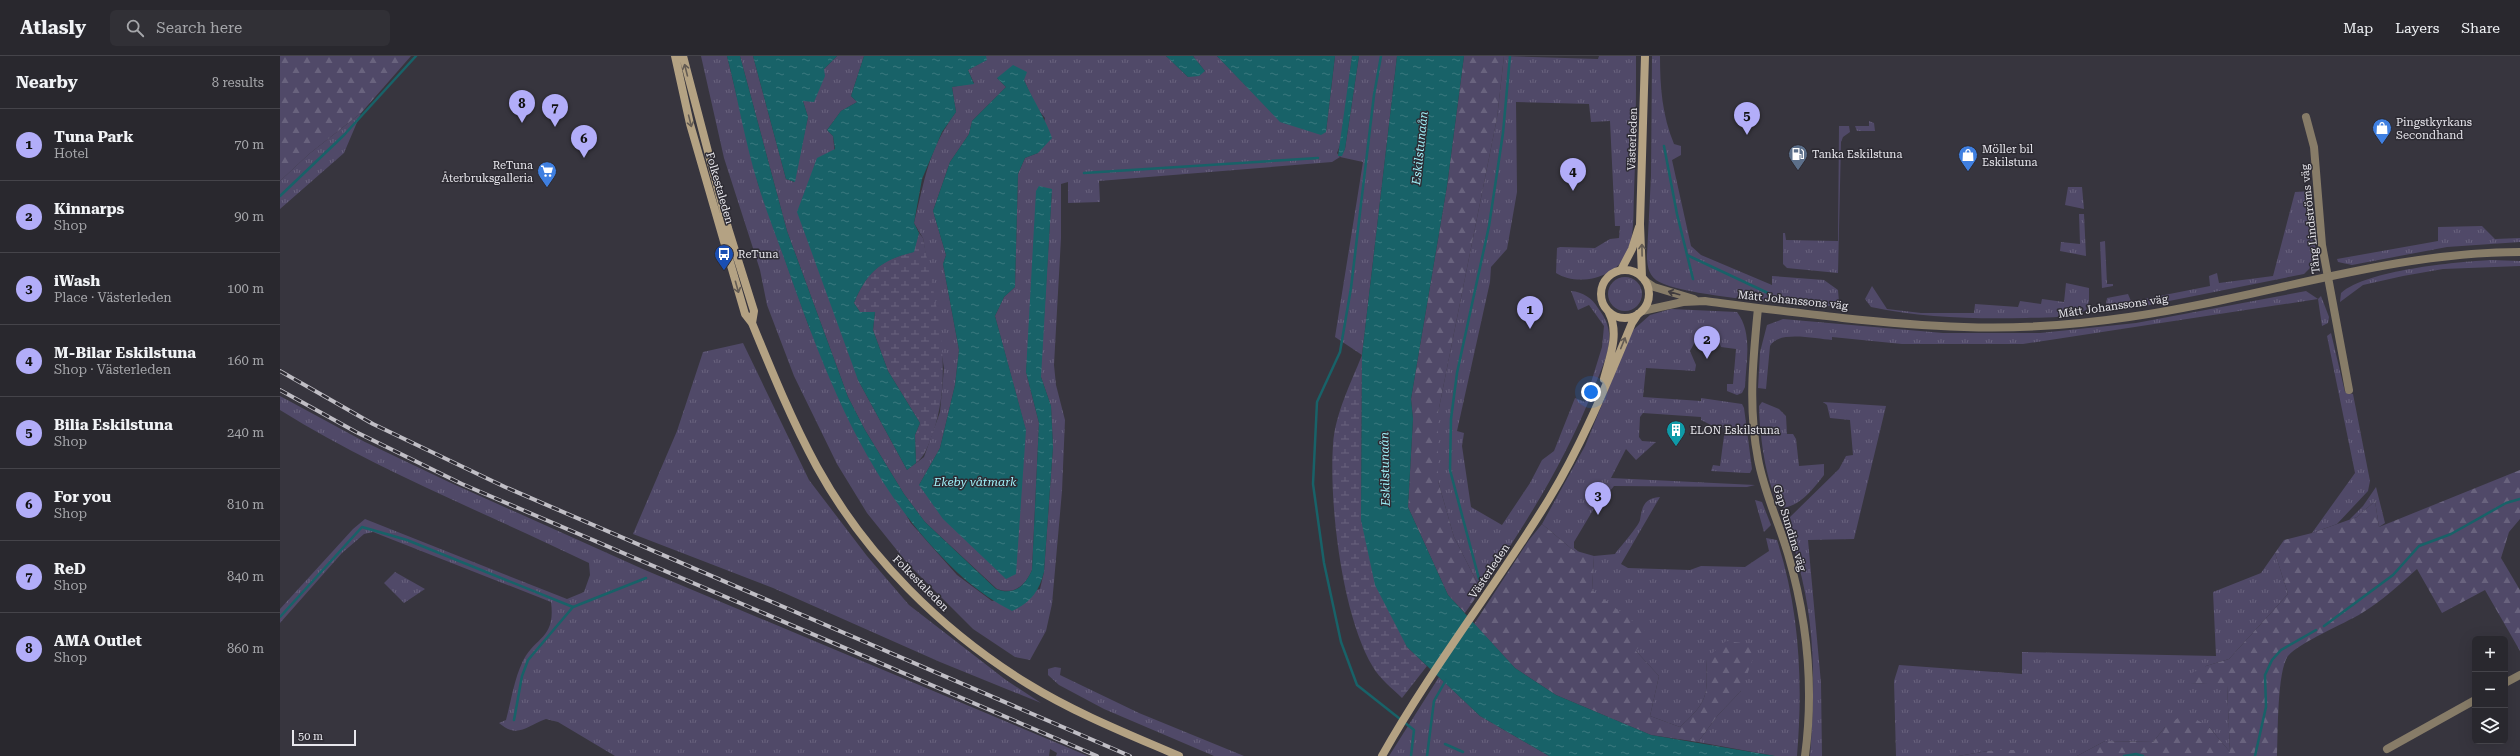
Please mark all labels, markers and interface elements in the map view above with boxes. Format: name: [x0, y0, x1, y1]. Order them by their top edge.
search box: [110, 10, 390, 46]
text: Atlasly: [20, 16, 86, 39]
icon: search: [124, 17, 146, 39]
text: Search here: [156, 19, 242, 37]
text: Map: [2343, 20, 2373, 36]
text: Layers: [2395, 20, 2439, 36]
text: Share: [2461, 20, 2500, 36]
one-way arrow: [682, 63, 690, 76]
text: Nearby: [16, 72, 78, 92]
text: 8 results: [212, 75, 264, 90]
pin: 8: [509, 90, 535, 123]
pin: 7: [542, 94, 568, 127]
pin: 5: [1734, 102, 1760, 135]
street label: Västerleden: [1625, 107, 1640, 171]
water label: Eskilstunaån: [1409, 110, 1431, 187]
one-way arrow: [686, 114, 694, 127]
place label: Pingstkyrkans Secondhand: [2396, 116, 2472, 142]
shop icon: Pingstkyrkans Secondhand: [2371, 117, 2393, 145]
pin: 6: [571, 125, 597, 158]
text: Tuna Park: [54, 128, 134, 146]
text: 1: [25, 137, 33, 152]
text: 70 m: [234, 137, 264, 152]
fuel station icon: Tanka Eskilstuna: [1787, 143, 1809, 171]
place label: Möller bil Eskilstuna: [1982, 143, 2038, 169]
shop icon: Möller bil Eskilstuna: [1957, 144, 1979, 172]
text: Hotel: [54, 146, 88, 161]
place label: Tanka Eskilstuna: [1812, 148, 1902, 161]
street label: Folkestaleden: [703, 151, 736, 225]
pin: 4: [1560, 158, 1586, 191]
place label: ReTuna Återbruksgalleria: [441, 159, 533, 185]
supermarket icon: ReTuna Återbruksgalleria: [536, 160, 558, 188]
street label: Tång Lindströms väg: [2298, 163, 2323, 274]
text: Kinnarps: [54, 200, 124, 218]
text: 2: [25, 209, 33, 224]
text: 90 m: [234, 209, 264, 224]
text: Shop: [54, 218, 87, 233]
bus stop icon: ReTuna: [713, 243, 735, 271]
one-way arrow: [1638, 244, 1646, 257]
place label: ReTuna: [738, 248, 778, 261]
text: iWash: [54, 272, 100, 290]
one-way arrow: [734, 280, 741, 293]
text: 3: [25, 281, 33, 296]
text: 100 m: [227, 281, 264, 296]
street label: Mått Johanssons väg: [1737, 288, 1849, 313]
one-way arrow: [1668, 289, 1681, 296]
text: Place · Västerleden: [54, 290, 172, 305]
street label: Mått Johanssons väg: [2057, 292, 2170, 321]
pin: 1: [1517, 296, 1543, 329]
pin: 2: [1694, 326, 1720, 359]
one-way arrow: [1620, 337, 1628, 349]
text: M-Bilar Eskilstuna: [54, 344, 196, 362]
text: 4: [25, 353, 33, 368]
text: 160 m: [227, 353, 264, 368]
text: Shop · Västerleden: [54, 362, 171, 377]
your location: [1581, 382, 1601, 402]
text: Bilia Eskilstuna: [54, 416, 173, 434]
building icon: ELON Eskilstuna: [1665, 419, 1687, 447]
place label: ELON Eskilstuna: [1690, 424, 1780, 437]
text: 5: [25, 425, 33, 440]
text: 240 m: [227, 425, 264, 440]
water label: Eskilstunaån: [1377, 432, 1393, 507]
text: Shop: [54, 434, 87, 449]
water label: Ekeby våtmark: [933, 475, 1017, 489]
pin: 3: [1585, 482, 1611, 515]
street label: Gap Sundins väg: [1770, 483, 1809, 574]
text: For you: [54, 488, 111, 506]
text: 6: [25, 497, 33, 512]
text: 810 m: [227, 497, 264, 512]
text: Shop: [54, 506, 87, 521]
street label: Västerleden: [1466, 542, 1512, 601]
street label: Folkestaleden: [890, 553, 951, 614]
text: ReD: [54, 560, 86, 578]
text: 7: [25, 569, 33, 584]
text: 840 m: [227, 569, 264, 584]
text: Shop: [54, 578, 87, 593]
text: AMA Outlet: [54, 632, 142, 650]
map controls: [2472, 636, 2508, 744]
button: +: [2472, 636, 2508, 672]
text: 8: [25, 641, 33, 656]
text: 860 m: [227, 641, 264, 656]
text: Shop: [54, 650, 87, 665]
button: −: [2472, 672, 2508, 708]
button: layers: [2472, 708, 2508, 744]
scale bar: [292, 728, 356, 747]
text: 50 m: [298, 730, 323, 743]

